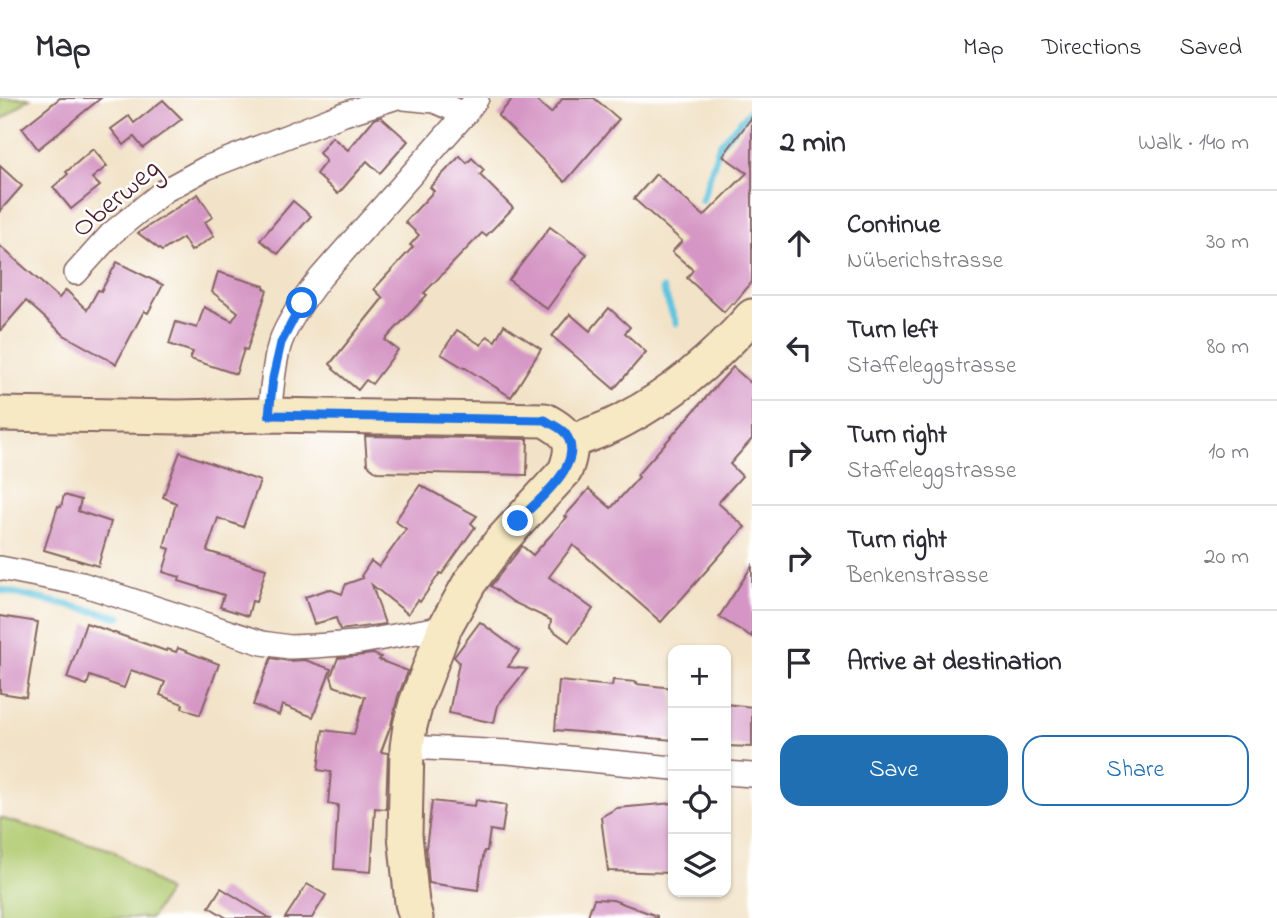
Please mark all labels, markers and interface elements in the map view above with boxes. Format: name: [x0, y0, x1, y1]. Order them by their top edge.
text: Map: [35, 24, 91, 72]
text: Map: [963, 31, 1004, 66]
text: Directions: [1042, 31, 1141, 66]
text: Saved: [1179, 31, 1242, 66]
text: 2 min: [780, 122, 846, 166]
text: Walk · 140 m: [1138, 127, 1249, 160]
street label: Oberweg: [63, 149, 171, 250]
text: Continue: [847, 207, 940, 245]
icon: ahead: [780, 224, 818, 262]
text: 30 m: [1206, 226, 1249, 259]
text: Nüberichstrasse: [847, 245, 1003, 278]
route start: [286, 287, 317, 318]
text: Turn left: [847, 312, 938, 350]
icon: left: [780, 329, 818, 367]
text: 80 m: [1207, 331, 1249, 364]
text: Staffeleggstrasse: [847, 350, 1016, 383]
text: Turn right: [847, 417, 947, 455]
icon: right: [780, 434, 818, 472]
text: 10 m: [1208, 436, 1249, 469]
text: Staffeleggstrasse: [847, 455, 1016, 488]
route end: [502, 505, 533, 536]
text: Turn right: [847, 522, 947, 560]
icon: right: [780, 539, 818, 577]
text: 20 m: [1204, 541, 1249, 574]
text: Benkenstrasse: [847, 560, 989, 593]
icon: arrive: [780, 644, 818, 682]
text: Arrive at destination: [847, 644, 1062, 682]
map controls: [668, 645, 731, 897]
button: +: [668, 645, 731, 708]
button: −: [668, 708, 731, 771]
button: Save: [780, 735, 1008, 806]
button: Share: [1022, 735, 1249, 806]
button: locate: [668, 771, 731, 834]
button: layers: [668, 834, 731, 897]

